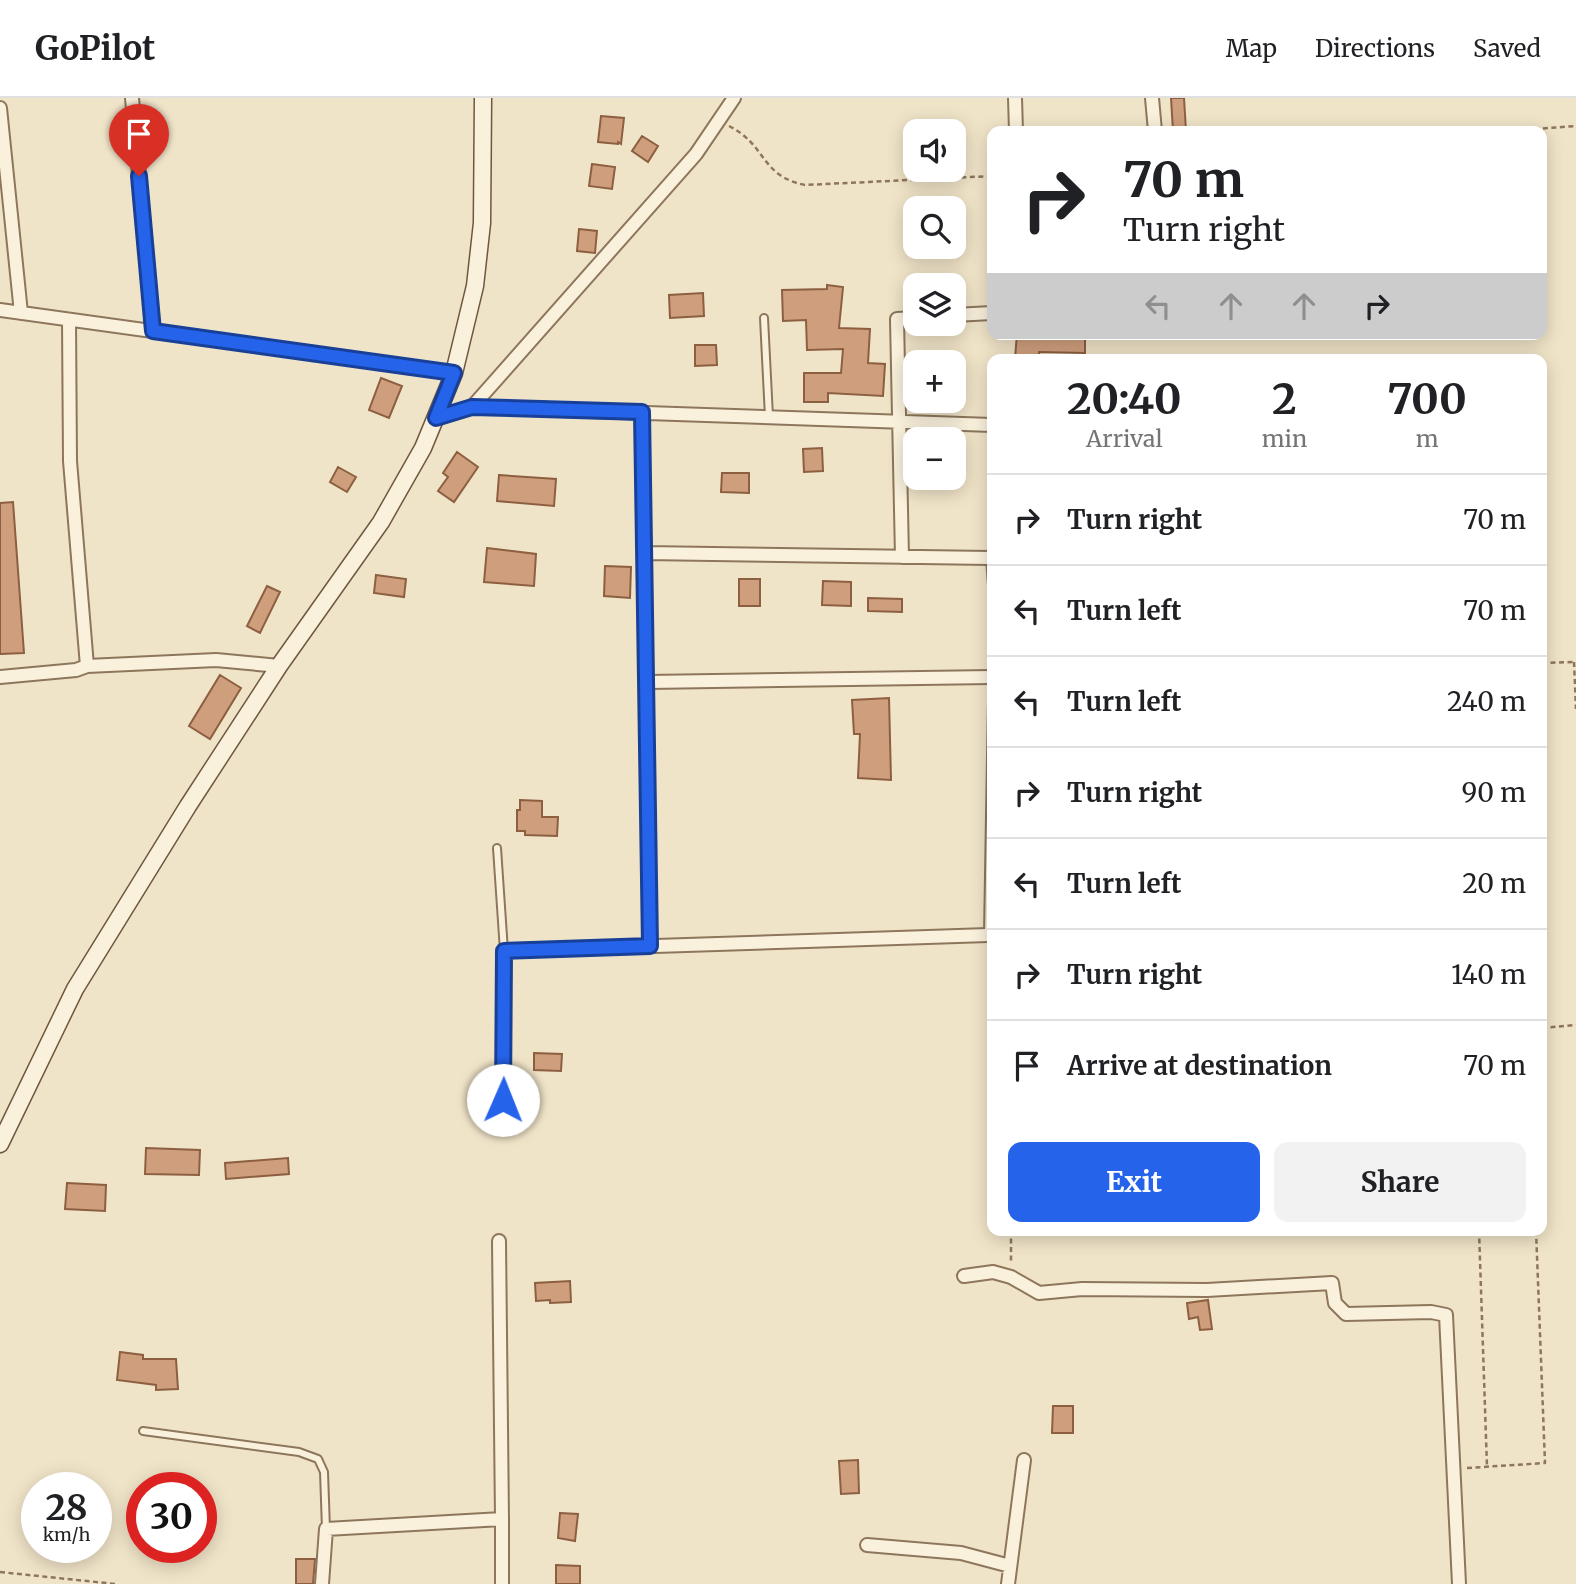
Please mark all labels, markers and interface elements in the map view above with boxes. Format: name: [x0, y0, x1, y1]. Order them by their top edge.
text: GoPilot: [35, 28, 155, 69]
text: Map: [1226, 33, 1277, 64]
text: Directions: [1315, 33, 1435, 64]
text: Saved: [1473, 33, 1541, 64]
pin: [109, 104, 169, 176]
icon: arrive: [120, 115, 158, 153]
map controls: [903, 119, 966, 490]
button: sound: [903, 119, 966, 182]
text: 70 m: [1123, 149, 1244, 210]
icon: right: [1008, 154, 1099, 245]
button: search: [903, 196, 966, 259]
text: Turn right: [1123, 210, 1285, 250]
button: layers: [903, 273, 966, 336]
icon: left: [1139, 287, 1177, 325]
icon: ahead: [1212, 287, 1250, 325]
icon: ahead: [1285, 287, 1323, 325]
icon: right: [1358, 287, 1396, 325]
button: +: [903, 350, 966, 413]
text: 20:40: [1067, 373, 1182, 425]
text: 2: [1272, 373, 1297, 425]
text: 700: [1387, 373, 1467, 425]
text: Arrival: [1086, 424, 1163, 453]
text: min: [1262, 424, 1307, 453]
text: m: [1416, 424, 1439, 453]
button: −: [903, 427, 966, 490]
icon: right: [1008, 501, 1046, 539]
text: Turn right: [1067, 503, 1202, 536]
text: 70 m: [1463, 503, 1526, 536]
icon: left: [1008, 592, 1046, 630]
text: Turn left: [1067, 594, 1181, 627]
text: 70 m: [1463, 594, 1526, 627]
icon: left: [1008, 683, 1046, 721]
text: Turn left: [1067, 685, 1181, 718]
text: 240 m: [1447, 685, 1526, 718]
icon: right: [1008, 774, 1046, 812]
text: Turn right: [1067, 776, 1202, 809]
text: 90 m: [1462, 776, 1526, 809]
icon: left: [1008, 865, 1046, 903]
text: Turn left: [1067, 867, 1181, 900]
text: 20 m: [1462, 867, 1526, 900]
icon: right: [1008, 956, 1046, 994]
text: Turn right: [1067, 958, 1202, 991]
text: 140 m: [1451, 958, 1526, 991]
icon: arrive: [1008, 1047, 1046, 1085]
text: Arrive at destination: [1067, 1049, 1332, 1082]
text: 70 m: [1463, 1049, 1526, 1082]
position arrow: [466, 1063, 540, 1137]
button: Exit: [1008, 1142, 1260, 1222]
button: Share: [1274, 1142, 1526, 1222]
speed limit sign: 30: [126, 1472, 217, 1563]
text: 28: [45, 1486, 88, 1530]
text: km/h: [43, 1523, 90, 1546]

